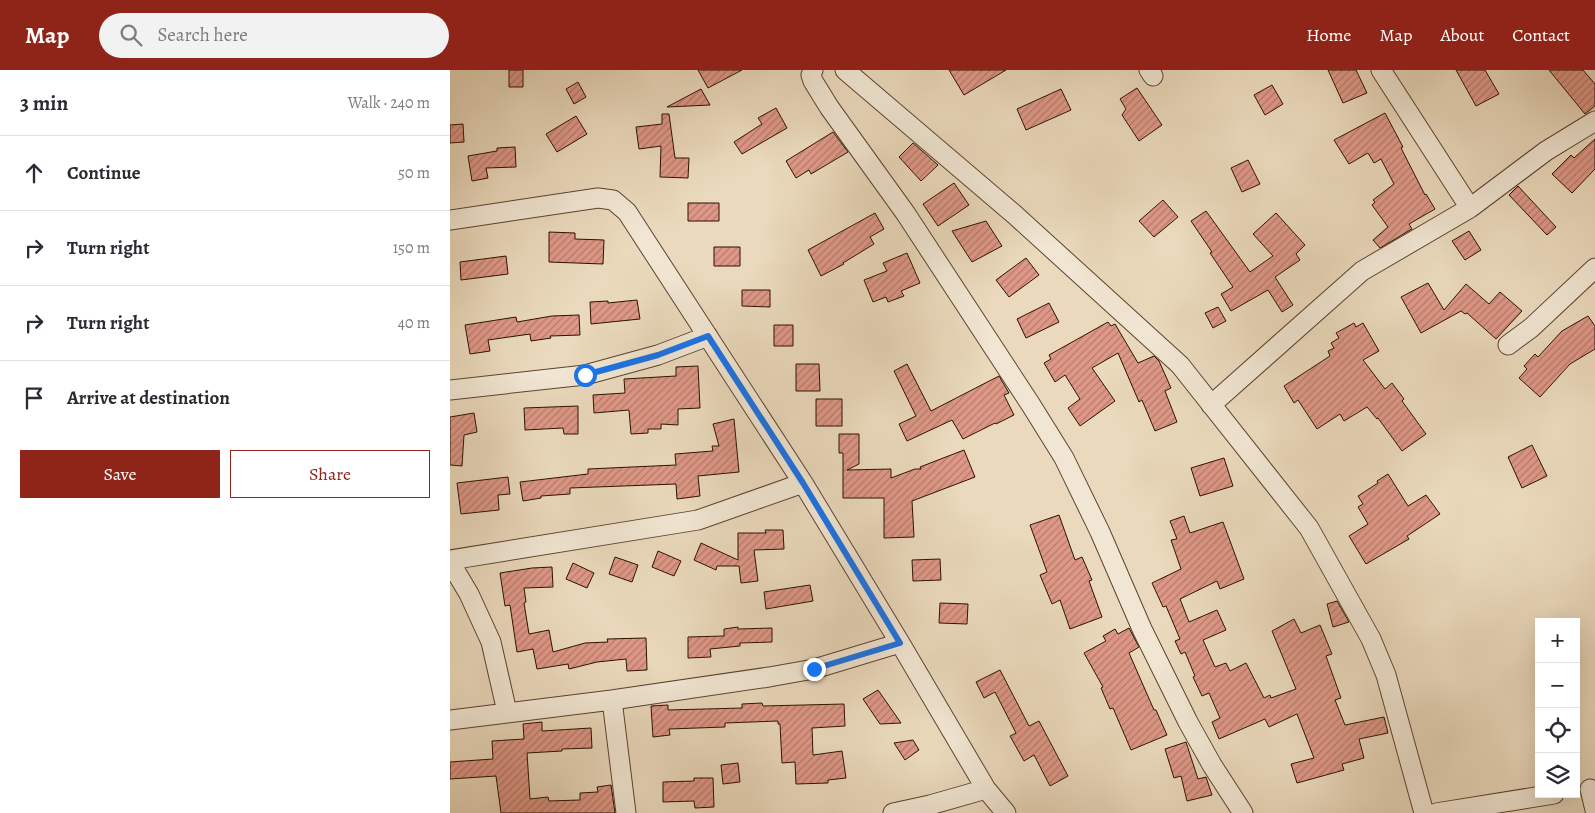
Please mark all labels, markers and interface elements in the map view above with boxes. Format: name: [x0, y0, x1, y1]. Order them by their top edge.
search box: [99, 13, 449, 58]
text: Map: [25, 19, 69, 51]
icon: search: [117, 21, 145, 49]
text: Search here: [157, 22, 248, 48]
text: Home: [1306, 23, 1351, 47]
text: Map: [1379, 23, 1412, 47]
text: About: [1440, 23, 1484, 47]
text: Contact: [1512, 23, 1570, 47]
text: 3 min: [20, 89, 68, 117]
text: Walk · 240 m: [348, 92, 430, 114]
icon: ahead: [20, 159, 48, 187]
text: Continue: [67, 160, 141, 186]
text: 50 m: [398, 162, 430, 184]
icon: right: [20, 234, 48, 262]
text: Turn right: [67, 235, 149, 261]
text: 150 m: [393, 237, 430, 259]
icon: right: [20, 309, 48, 337]
text: Turn right: [67, 310, 149, 336]
text: 40 m: [398, 312, 430, 334]
route start: [574, 364, 597, 387]
icon: arrive: [20, 384, 48, 412]
text: Arrive at destination: [67, 385, 230, 411]
button: Save: [20, 450, 220, 498]
button: Share: [230, 450, 430, 498]
map controls: [1535, 618, 1580, 798]
button: +: [1535, 618, 1580, 663]
route end: [803, 658, 826, 681]
button: −: [1535, 663, 1580, 708]
button: locate: [1535, 708, 1580, 753]
button: layers: [1535, 753, 1580, 798]

